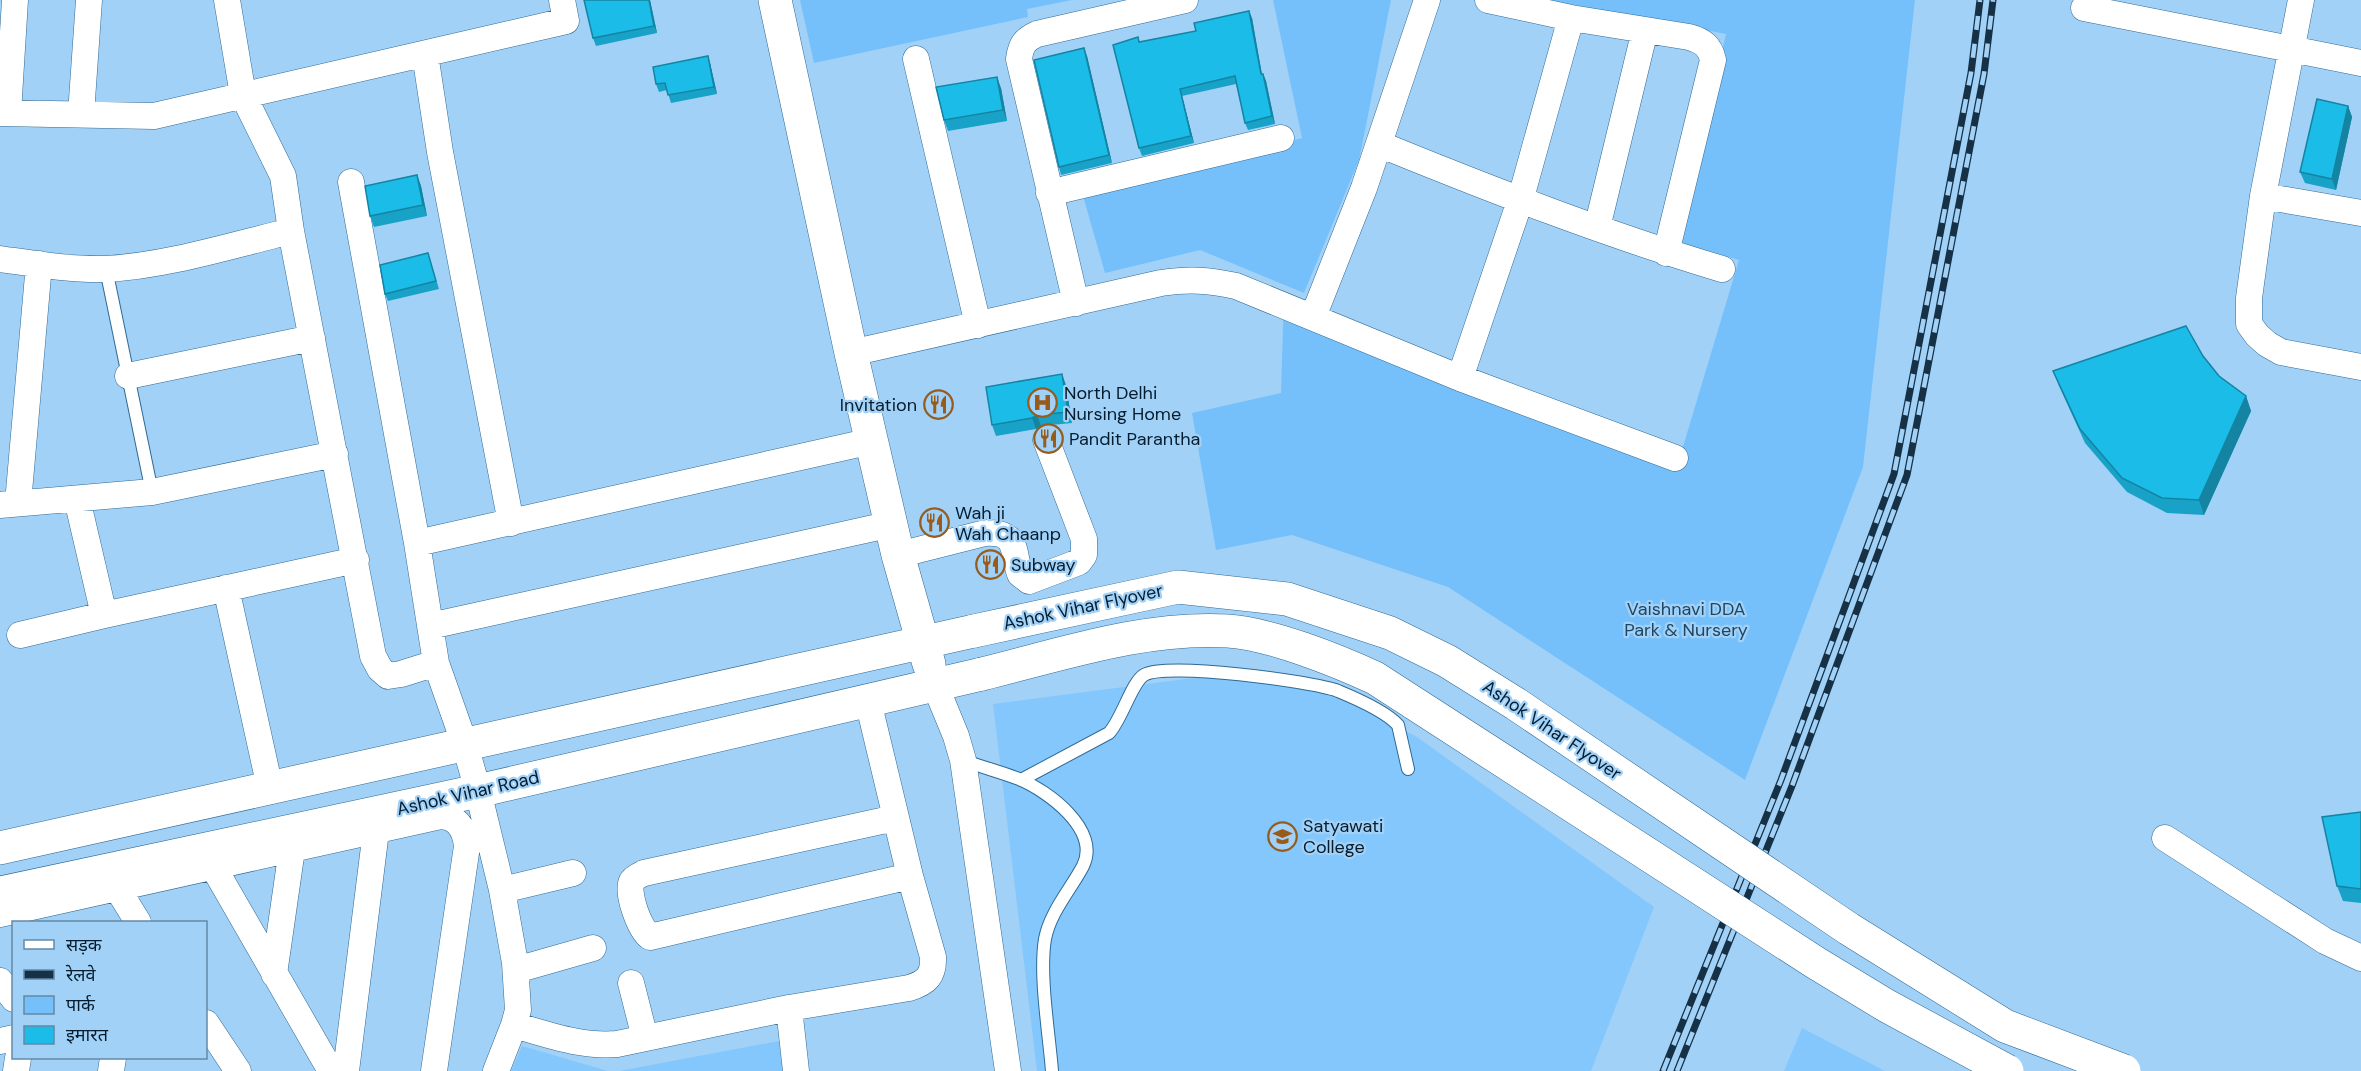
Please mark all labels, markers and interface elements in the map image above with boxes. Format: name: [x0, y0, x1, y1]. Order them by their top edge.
place label: North Delhi Nursing Home: [1064, 381, 1181, 426]
hospital icon: North Delhi Nursing Home: [1027, 387, 1059, 419]
restaurant icon: Invitation: [922, 389, 954, 421]
place label: Invitation: [840, 393, 917, 417]
restaurant icon: Pandit Parantha: [1032, 423, 1064, 455]
place label: Pandit Parantha: [1069, 427, 1200, 451]
place label: Wah ji Wah Chaanp: [955, 501, 1061, 546]
restaurant icon: Wah ji Wah Chaanp: [918, 507, 950, 539]
restaurant icon: Subway: [974, 549, 1006, 581]
place label: Subway: [1011, 553, 1076, 577]
street label: Ashok Vihar Flyover: [1001, 578, 1165, 636]
park label: Vaishnavi DDA Park & Nursery: [1624, 597, 1748, 642]
street label: Ashok Vihar Flyover: [1478, 675, 1626, 786]
street label: Ashok Vihar Road: [394, 765, 542, 821]
place label: Satyawati College: [1303, 814, 1383, 859]
school or university icon: Satyawati College: [1266, 820, 1298, 852]
legend: [12, 921, 207, 1059]
text: सड़क: [66, 933, 103, 957]
text: रेलवे: [65, 963, 97, 987]
text: पार्क: [66, 993, 96, 1017]
text: इमारत: [66, 1023, 109, 1047]

